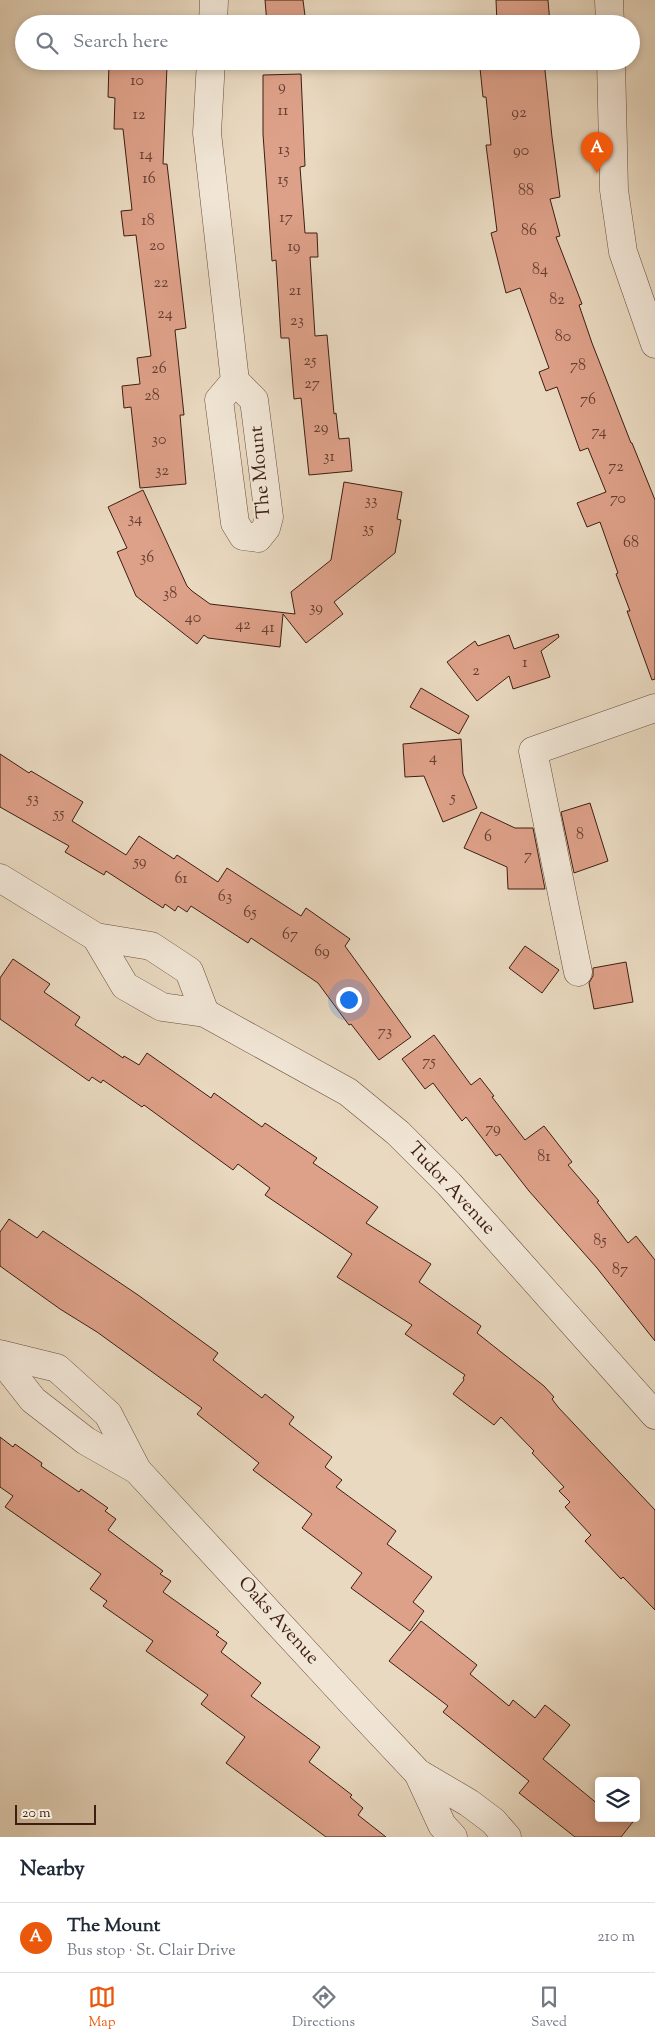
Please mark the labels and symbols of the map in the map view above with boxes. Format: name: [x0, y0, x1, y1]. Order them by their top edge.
house number: 10: [130, 70, 144, 93]
house number: 9: [278, 76, 286, 99]
house number: 11: [278, 100, 289, 123]
house number: 92: [511, 102, 527, 125]
house number: 12: [133, 104, 146, 127]
pin: A: [581, 132, 613, 173]
house number: 13: [278, 139, 290, 162]
house number: 90: [513, 140, 529, 163]
house number: 14: [139, 144, 153, 167]
house number: 16: [142, 168, 156, 191]
house number: 15: [278, 169, 289, 192]
house number: 88: [518, 180, 534, 203]
house number: 17: [279, 207, 293, 230]
house number: 18: [141, 210, 155, 233]
house number: 86: [521, 220, 537, 243]
house number: 20: [149, 235, 165, 258]
house number: 19: [287, 236, 301, 259]
house number: 84: [532, 259, 548, 282]
house number: 22: [154, 272, 169, 295]
house number: 21: [289, 280, 302, 303]
house number: 82: [549, 289, 565, 312]
house number: 24: [157, 303, 173, 326]
house number: 23: [290, 310, 304, 333]
house number: 80: [555, 326, 571, 349]
house number: 25: [304, 350, 317, 373]
house number: 78: [570, 355, 586, 378]
house number: 26: [151, 358, 167, 381]
house number: 27: [304, 373, 320, 396]
house number: 28: [144, 385, 160, 408]
house number: 76: [580, 389, 596, 412]
house number: 29: [313, 417, 329, 440]
house number: 74: [592, 421, 607, 444]
street label: The Mount: [243, 424, 279, 520]
house number: 30: [152, 429, 166, 452]
house number: 31: [323, 446, 336, 469]
house number: 72: [608, 456, 624, 479]
house number: 32: [155, 460, 169, 483]
house number: 70: [610, 488, 626, 511]
house number: 33: [365, 490, 377, 513]
house number: 34: [128, 508, 142, 531]
house number: 35: [362, 518, 374, 541]
house number: 68: [623, 532, 639, 555]
house number: 36: [140, 547, 154, 570]
house number: 38: [163, 583, 177, 606]
house number: 39: [309, 597, 323, 620]
house number: 40: [185, 607, 201, 630]
house number: 42: [235, 614, 251, 637]
house number: 41: [261, 617, 275, 640]
house number: 1: [522, 652, 528, 675]
house number: 2: [472, 660, 480, 683]
house number: 4: [429, 747, 437, 770]
house number: 5: [449, 787, 456, 810]
house number: 53: [26, 788, 39, 811]
house number: 55: [52, 803, 65, 826]
house number: 8: [576, 824, 584, 847]
house number: 6: [484, 826, 492, 849]
house number: 7: [524, 845, 532, 868]
house number: 59: [132, 851, 147, 874]
house number: 61: [174, 868, 188, 891]
house number: 63: [218, 886, 232, 909]
house number: 65: [243, 902, 257, 925]
house number: 67: [282, 924, 298, 947]
house number: 69: [314, 941, 330, 964]
your location: [336, 987, 362, 1013]
house number: 73: [378, 1021, 392, 1044]
house number: 75: [422, 1051, 436, 1074]
house number: 79: [485, 1118, 501, 1141]
street label: Tudor Avenue: [401, 1137, 501, 1242]
house number: 81: [537, 1146, 551, 1169]
house number: 85: [593, 1230, 607, 1253]
house number: 87: [612, 1259, 628, 1282]
street label: Oaks Avenue: [231, 1571, 325, 1671]
scale bar: [15, 1802, 96, 1825]

